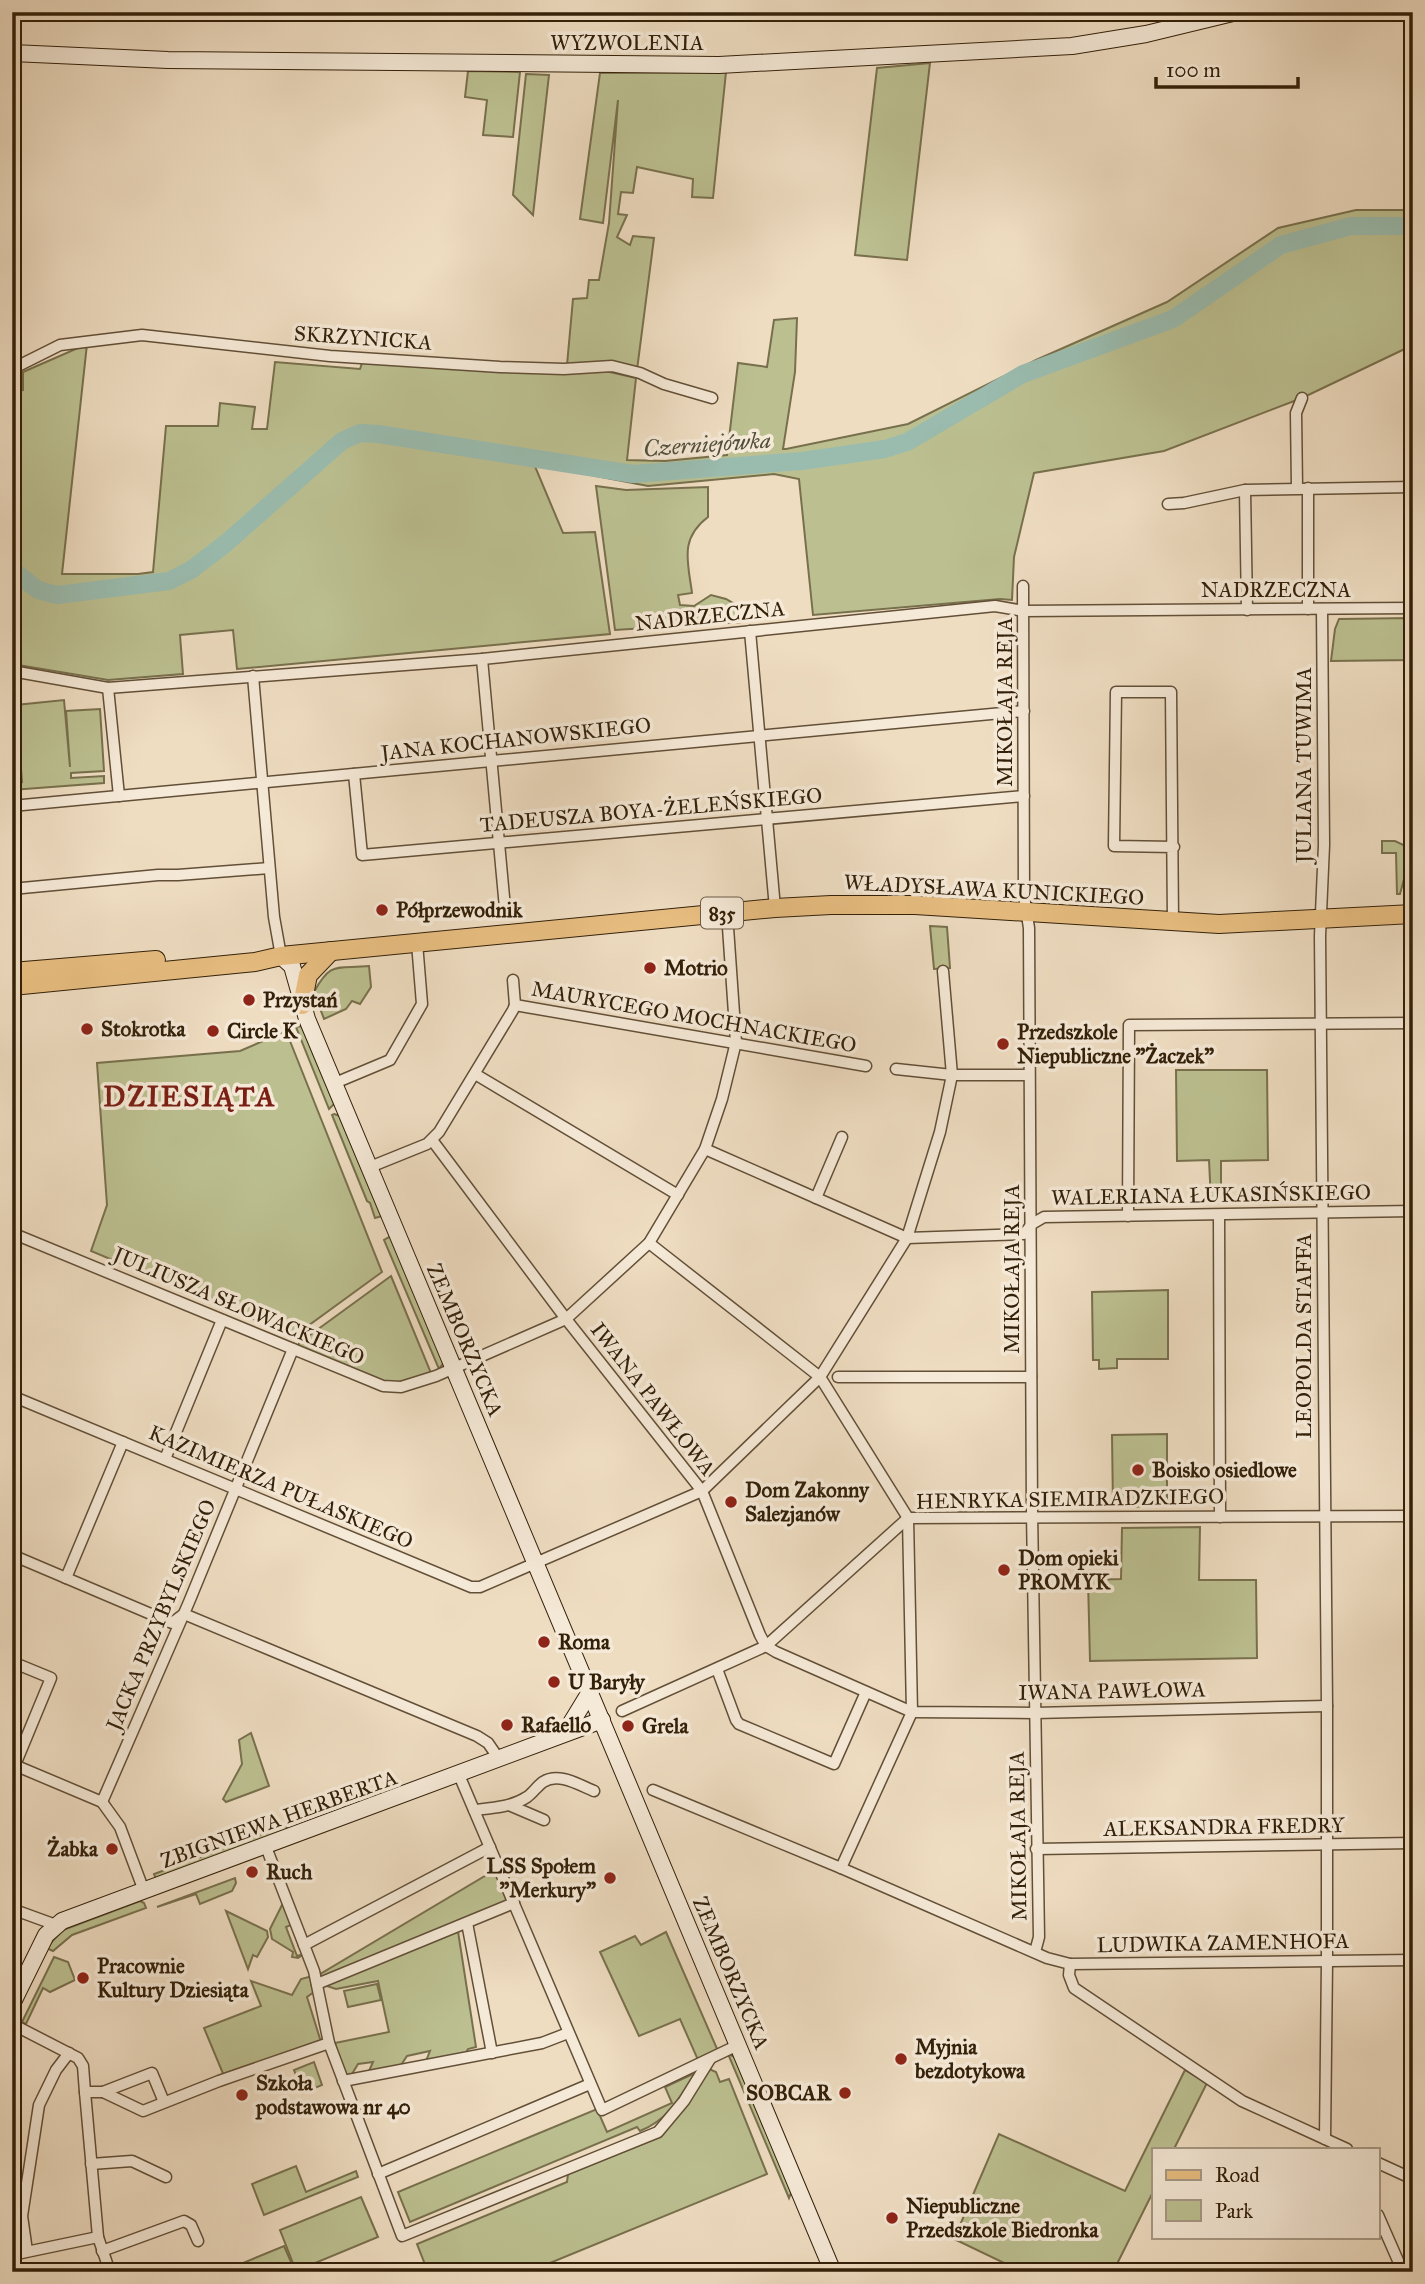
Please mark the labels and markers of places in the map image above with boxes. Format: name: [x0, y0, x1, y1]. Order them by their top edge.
place label: Półprzewodnik: [396, 897, 524, 923]
marker: Półprzewodnik: [374, 902, 390, 918]
place label: Motrio: [664, 955, 728, 981]
marker: Motrio: [642, 960, 658, 976]
place label: Przystań: [263, 987, 338, 1013]
marker: Przystań: [241, 992, 257, 1008]
place label: Stokrotka: [101, 1016, 187, 1042]
place label: Circle K: [227, 1018, 299, 1044]
place label: Przedszkole Niepubliczne "Żaczek": [1017, 1019, 1214, 1069]
marker: Stokrotka: [79, 1021, 95, 1037]
marker: Circle K: [205, 1023, 221, 1039]
marker: Przedszkole Niepubliczne "Żaczek": [995, 1036, 1011, 1052]
place label: Boisko osiedlowe: [1152, 1457, 1297, 1483]
marker: Boisko osiedlowe: [1130, 1462, 1146, 1478]
place label: Dom Zakonny Salezjanów: [745, 1477, 870, 1527]
marker: Dom Zakonny Salezjanów: [723, 1494, 739, 1510]
place label: Dom opieki PROMYK: [1018, 1545, 1119, 1595]
marker: Dom opieki PROMYK: [996, 1562, 1012, 1578]
place label: Roma: [558, 1629, 611, 1655]
marker: Roma: [536, 1634, 552, 1650]
place label: U Baryły: [568, 1669, 646, 1695]
marker: U Baryły: [546, 1674, 562, 1690]
place label: Rafaello: [521, 1712, 592, 1738]
place label: Grela: [642, 1713, 690, 1739]
marker: Rafaello: [499, 1717, 515, 1733]
marker: Grela: [620, 1718, 636, 1734]
place label: Żabka: [47, 1835, 99, 1862]
marker: Żabka: [104, 1841, 120, 1857]
place label: LSS Społem "Merkury": [487, 1853, 596, 1903]
place label: Ruch: [266, 1859, 313, 1885]
marker: Ruch: [244, 1864, 260, 1880]
marker: LSS Społem "Merkury": [602, 1870, 618, 1886]
place label: Pracownie Kultury Dziesiąta: [97, 1953, 250, 2003]
marker: Pracownie Kultury Dziesiąta: [75, 1970, 91, 1986]
place label: Myjnia bezdotykowa: [914, 2034, 1026, 2084]
marker: Myjnia bezdotykowa: [893, 2051, 909, 2067]
place label: Szkoła podstawowa nr 40: [255, 2070, 411, 2120]
place label: SOBCAR: [746, 2080, 832, 2106]
marker: SOBCAR: [837, 2085, 853, 2101]
marker: Szkoła podstawowa nr 40: [234, 2087, 250, 2103]
place label: Niepubliczne Przedszkole Biedronka: [906, 2193, 1100, 2243]
marker: Niepubliczne Przedszkole Biedronka: [884, 2210, 900, 2226]

